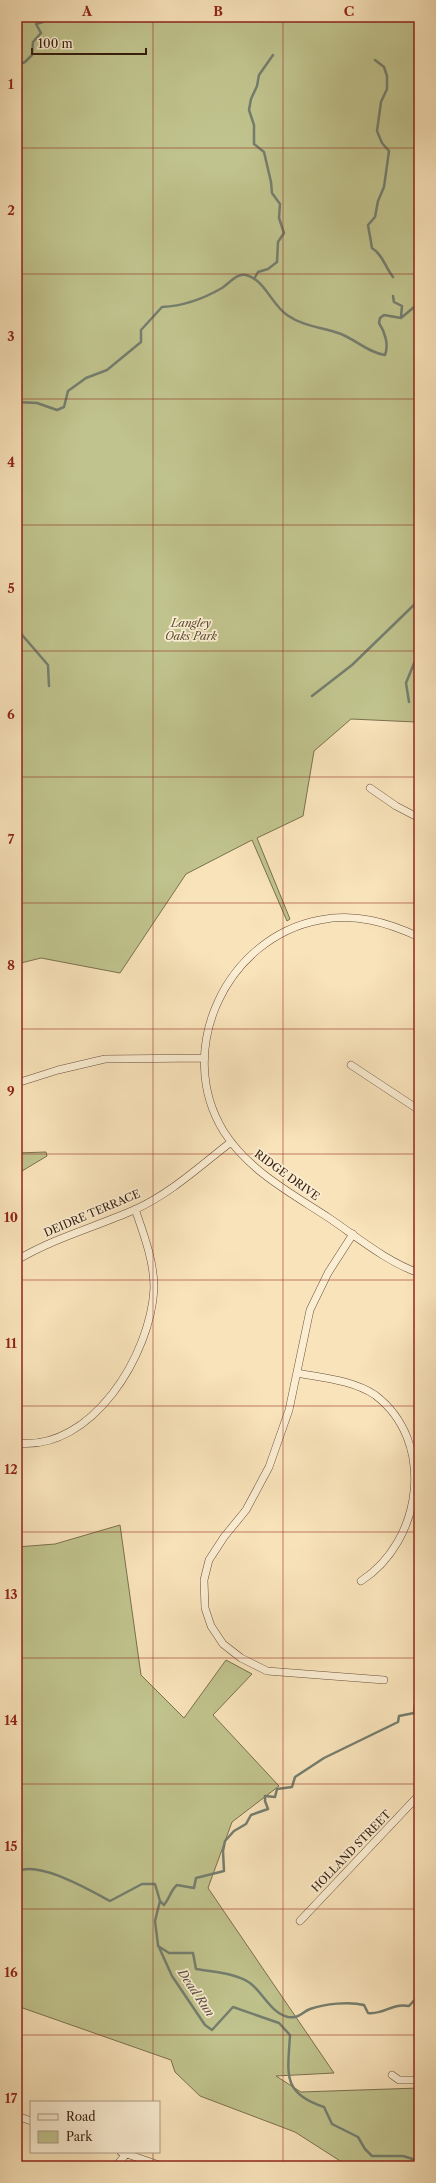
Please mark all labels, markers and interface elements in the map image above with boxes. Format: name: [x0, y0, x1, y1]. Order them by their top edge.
text: A: [81, 3, 93, 19]
text: B: [213, 3, 223, 19]
text: C: [344, 3, 354, 19]
scale bar: [32, 30, 146, 56]
text: 100 m: [38, 36, 73, 51]
text: 1: [8, 76, 14, 92]
text: 2: [7, 202, 15, 218]
text: 3: [7, 328, 15, 344]
text: 4: [7, 454, 15, 470]
text: 5: [7, 580, 15, 596]
park label: Langley Oaks Park: [165, 616, 217, 643]
text: 6: [7, 706, 15, 722]
text: 7: [8, 831, 15, 847]
text: 8: [7, 957, 15, 973]
text: 9: [7, 1083, 15, 1099]
street label: RIDGE DRIVE: [252, 1147, 323, 1204]
street label: DEIDRE TERRACE: [42, 1186, 143, 1240]
text: 10: [4, 1209, 18, 1225]
text: 11: [5, 1335, 17, 1351]
text: 12: [4, 1461, 18, 1477]
text: 13: [4, 1586, 18, 1602]
text: 14: [4, 1712, 18, 1728]
street label: HOLLAND STREET: [308, 1807, 394, 1895]
text: 15: [4, 1838, 18, 1854]
text: 16: [4, 1964, 18, 1980]
water label: Dead Run: [174, 1965, 218, 2020]
text: 17: [5, 2090, 18, 2106]
legend: [30, 2101, 160, 2153]
text: Road: [66, 2109, 96, 2124]
text: Park: [66, 2129, 93, 2144]

